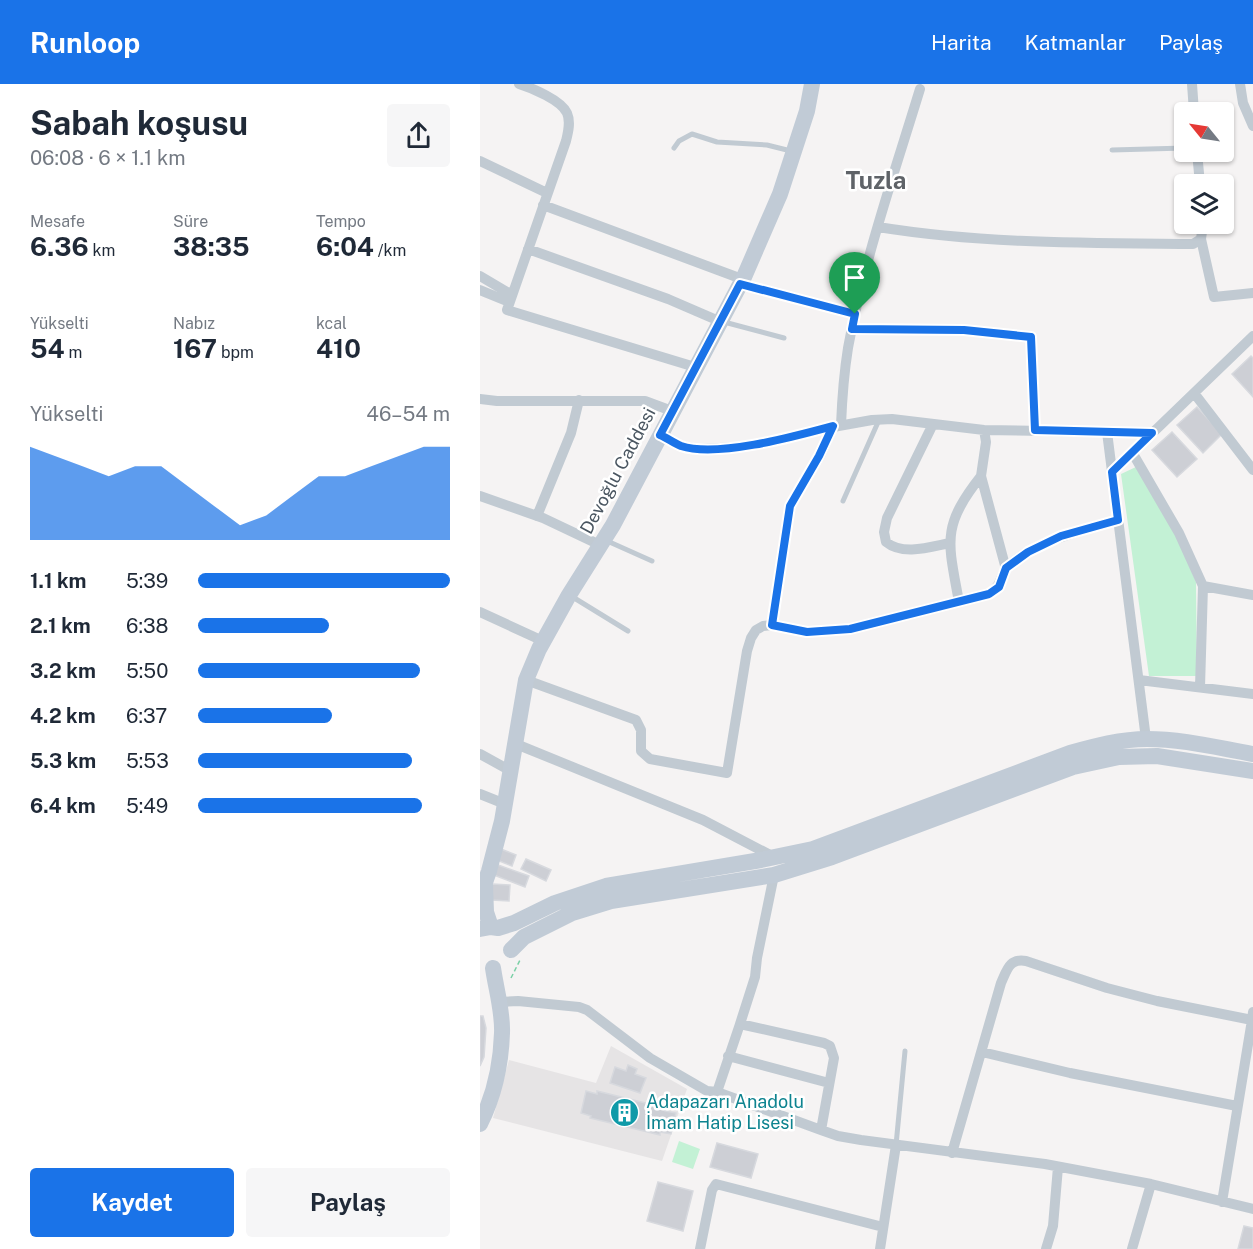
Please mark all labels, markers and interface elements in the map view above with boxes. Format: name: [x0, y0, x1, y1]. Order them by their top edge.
text: Runloop: [30, 26, 140, 59]
text: Harita: [931, 30, 992, 55]
text: Katmanlar: [1025, 30, 1126, 55]
text: Paylaş: [1159, 30, 1223, 55]
north arrow: [1174, 102, 1234, 162]
map controls: [1174, 102, 1234, 234]
text: Sabah koşusu: [30, 104, 248, 142]
button: share: [387, 104, 450, 167]
text: 06:08 · 6 × 1.1 km: [30, 146, 185, 170]
district label: Tuzla: [846, 166, 906, 194]
button: layers: [1174, 174, 1234, 234]
text: Mesafe: [30, 212, 85, 231]
text: Süre: [173, 212, 208, 231]
text: Tempo: [316, 212, 366, 231]
text: 6.36: [30, 231, 89, 262]
text: 38:35: [173, 231, 250, 262]
text: 6:04: [316, 231, 374, 262]
text: km: [89, 241, 115, 260]
text: /km: [374, 241, 406, 260]
pin: [829, 252, 880, 314]
icon: arrive: [838, 261, 871, 294]
text: Yükselti: [30, 314, 89, 333]
text: Nabız: [173, 314, 215, 333]
text: kcal: [316, 314, 347, 333]
text: 54: [30, 333, 65, 364]
text: 167: [173, 333, 217, 364]
text: 410: [316, 333, 361, 364]
text: m: [65, 343, 82, 362]
text: bpm: [217, 343, 254, 362]
text: Yükselti: [30, 402, 103, 426]
text: 46–54 m: [366, 402, 450, 426]
street label: Devoğlu Caddesi: [575, 404, 660, 538]
text: 1.1 km: [30, 569, 87, 593]
text: 5:39: [126, 569, 168, 593]
text: 2.1 km: [30, 614, 91, 638]
text: 6:38: [126, 614, 168, 638]
text: 3.2 km: [30, 659, 96, 683]
text: 5:50: [126, 659, 168, 683]
text: 4.2 km: [30, 704, 96, 728]
text: 6:37: [126, 704, 167, 728]
text: 5.3 km: [30, 749, 96, 773]
text: 5:53: [126, 749, 169, 773]
text: 6.4 km: [30, 794, 96, 818]
text: 5:49: [126, 794, 168, 818]
place label: Adapazarı Anadolu İmam Hatip Lisesi: [646, 1091, 804, 1133]
building icon: Adapazarı Anadolu İmam Hatip Lisesi: [609, 1096, 641, 1128]
button: Kaydet: [30, 1168, 234, 1237]
button: Paylaş: [246, 1168, 450, 1237]

